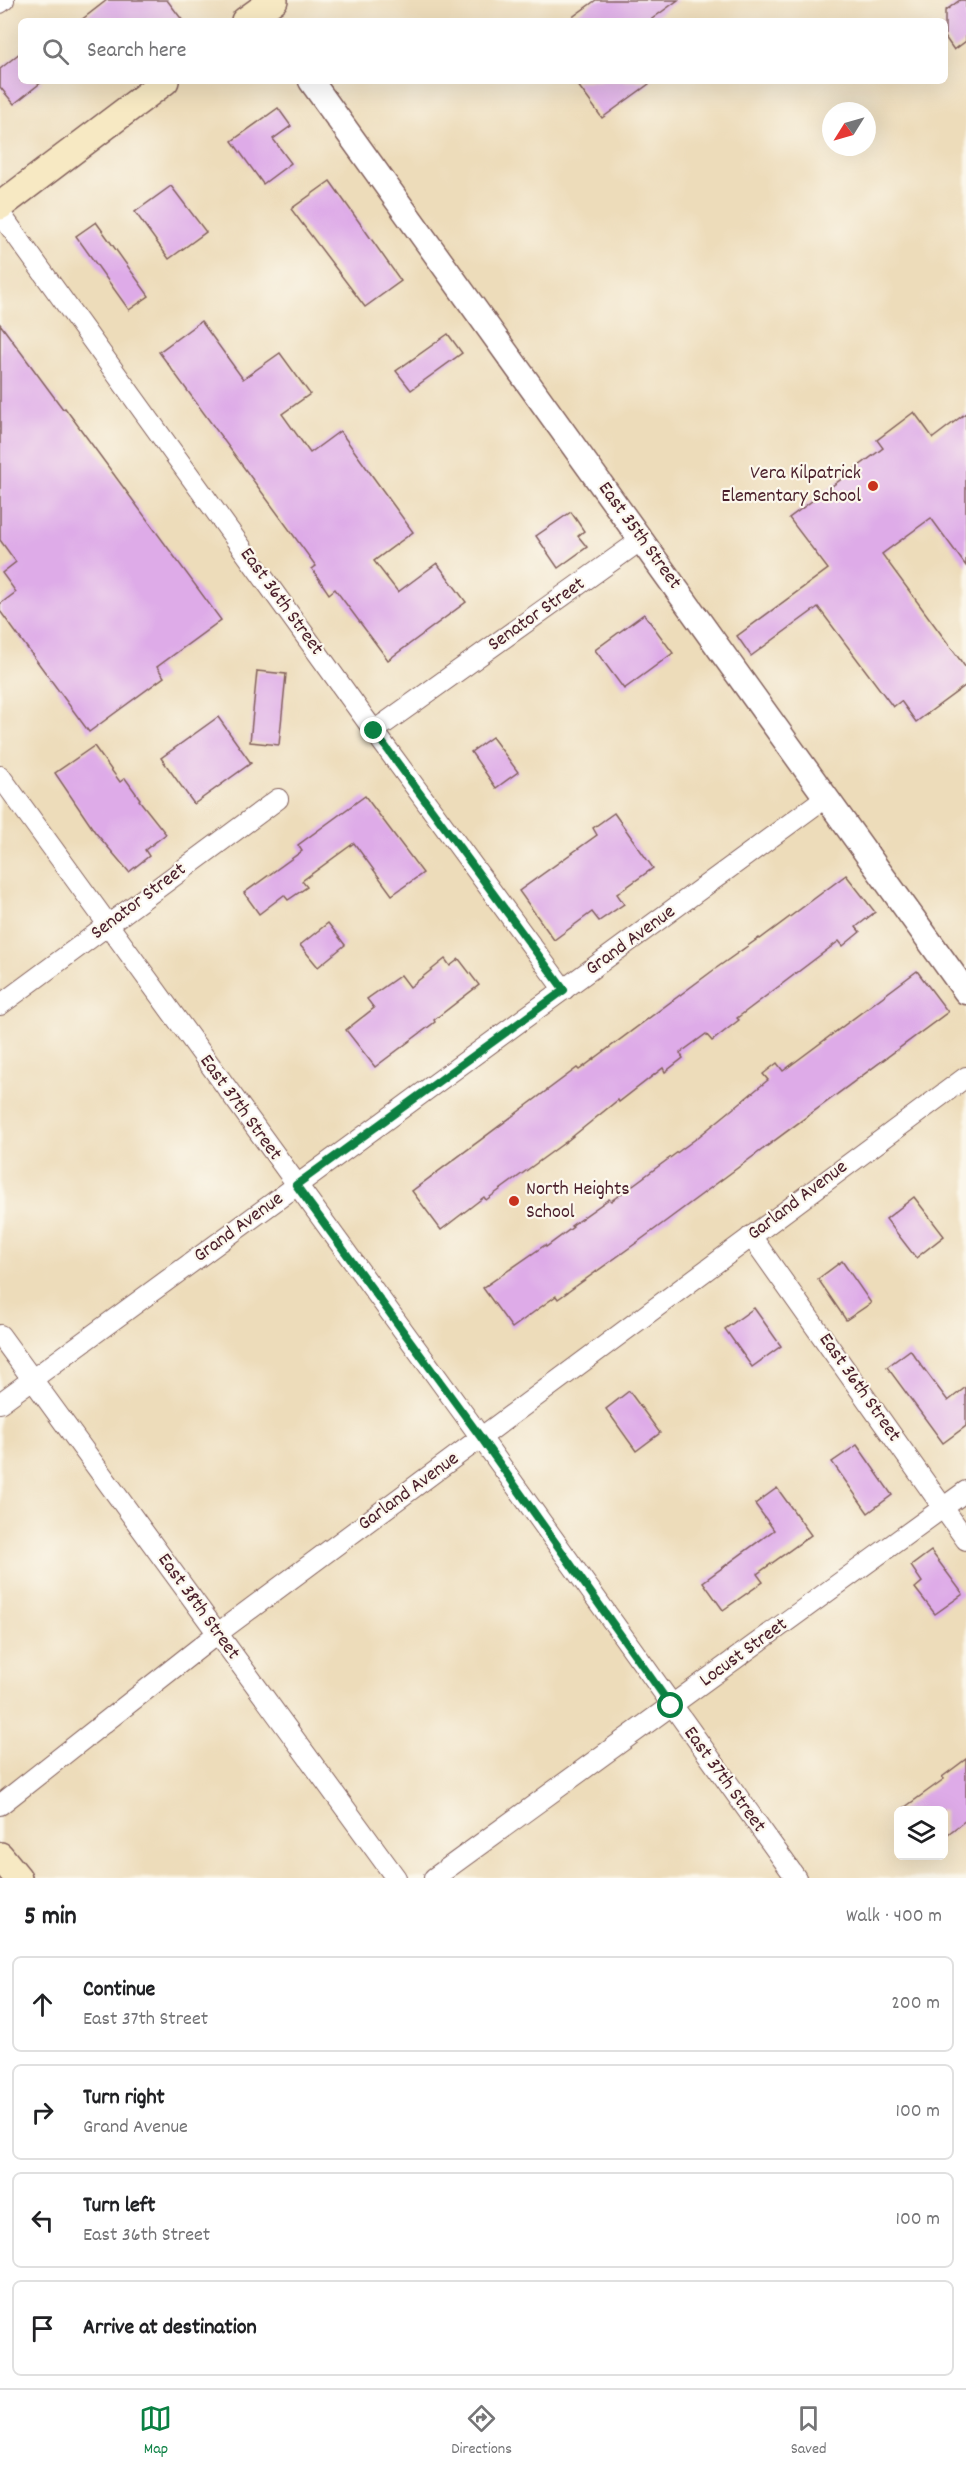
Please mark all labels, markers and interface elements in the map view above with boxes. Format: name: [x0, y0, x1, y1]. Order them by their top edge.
search box: [18, 18, 948, 84]
icon: search: [39, 35, 72, 68]
text: Search here: [87, 36, 186, 67]
north arrow: [822, 102, 876, 156]
place label: Vera Kilpatrick Elementary School: [721, 460, 861, 511]
street label: East 35th Street: [590, 477, 688, 595]
marker: Vera Kilpatrick Elementary School: [866, 479, 880, 493]
street label: East 36th Street: [232, 542, 330, 662]
street label: Senator Street: [483, 571, 591, 659]
route end: [360, 717, 386, 743]
street label: Senator Street: [85, 857, 193, 947]
street label: Grand Avenue: [580, 899, 682, 983]
street label: East 37th Street: [192, 1049, 288, 1167]
street label: Garland Avenue: [742, 1154, 854, 1248]
place label: North Heights School: [526, 1176, 630, 1227]
street label: Grand Avenue: [188, 1186, 290, 1270]
marker: North Heights School: [507, 1194, 521, 1208]
street label: East 36th Street: [811, 1328, 907, 1448]
street label: Garland Avenue: [353, 1446, 466, 1538]
street label: East 38th Street: [150, 1548, 246, 1666]
street label: Locust Street: [694, 1611, 794, 1695]
route start: [657, 1692, 683, 1718]
street label: East 37th Street: [676, 1721, 772, 1839]
map controls: [894, 1806, 948, 1860]
button: layers: [894, 1806, 948, 1860]
text: 5 min: [24, 1899, 77, 1936]
text: Walk · 400 m: [846, 1903, 942, 1931]
text: Continue: [83, 1975, 155, 2006]
icon: ahead: [26, 1988, 59, 2021]
text: 200 m: [891, 1990, 940, 2018]
text: East 37th Street: [83, 2006, 208, 2034]
text: Turn right: [83, 2083, 165, 2114]
icon: right: [26, 2096, 59, 2129]
text: 100 m: [896, 2098, 940, 2126]
text: Grand Avenue: [83, 2114, 188, 2142]
text: Turn left: [83, 2191, 155, 2222]
icon: left: [26, 2204, 59, 2237]
text: 100 m: [896, 2206, 940, 2234]
text: East 36th Street: [83, 2222, 210, 2250]
icon: arrive: [26, 2312, 59, 2345]
text: Arrive at destination: [83, 2313, 257, 2344]
tab: Map: [139, 2402, 172, 2461]
tab: Directions: [451, 2402, 512, 2461]
tab: Saved: [791, 2402, 827, 2461]

